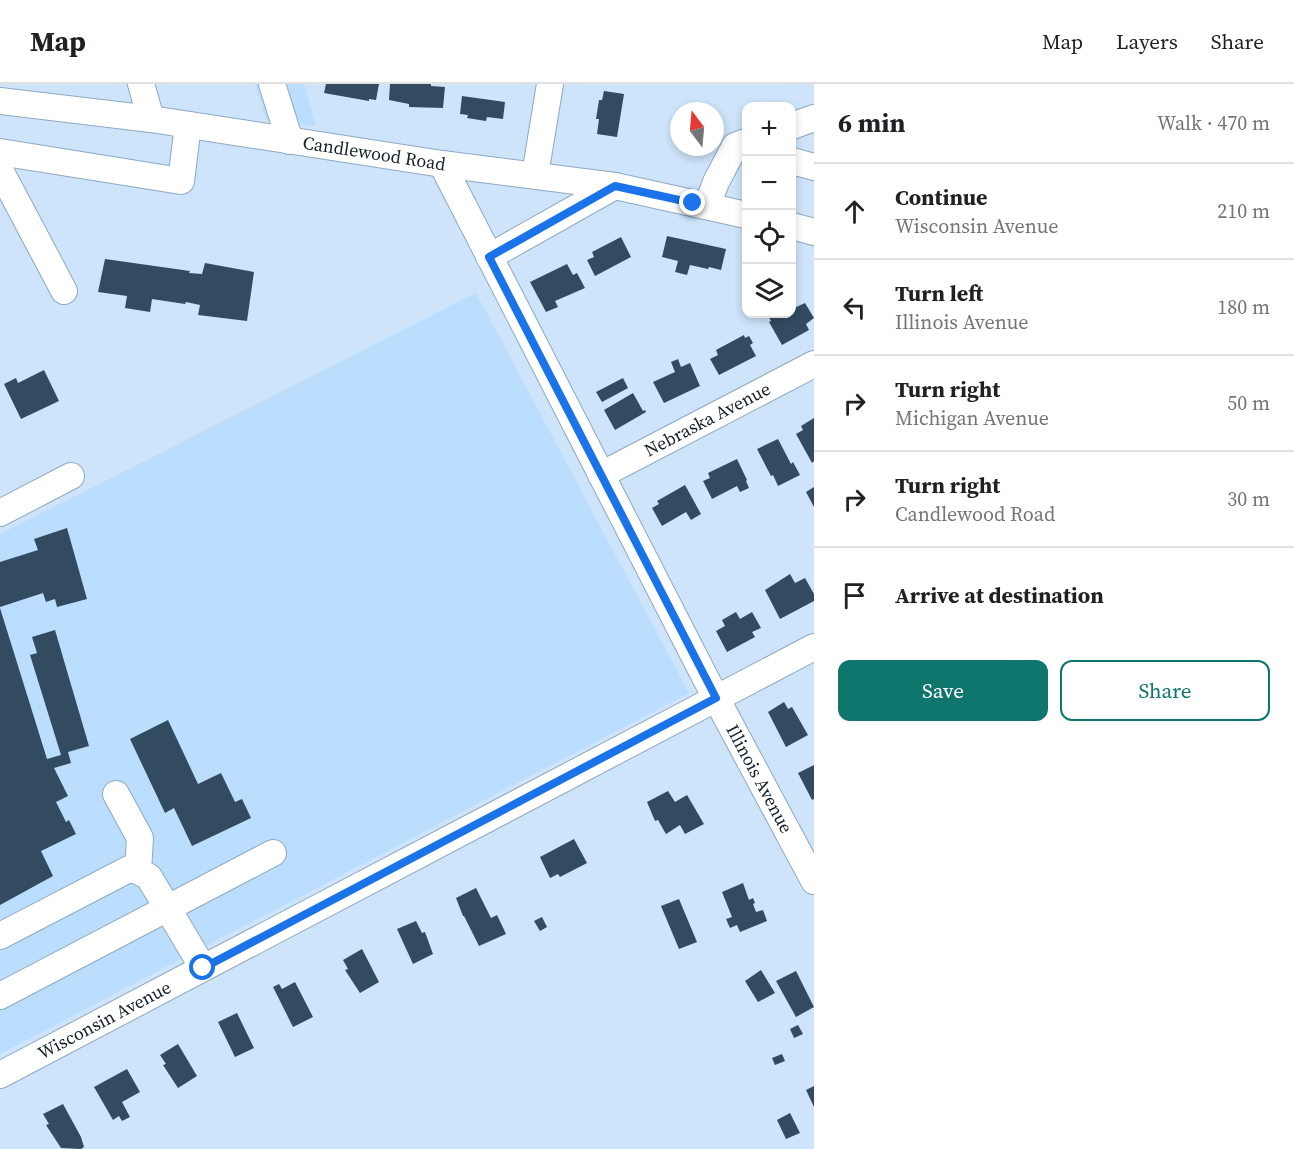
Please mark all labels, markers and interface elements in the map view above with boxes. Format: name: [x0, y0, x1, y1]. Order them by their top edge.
text: Map: [30, 22, 86, 60]
text: Map: [1042, 27, 1083, 56]
text: Layers: [1116, 27, 1178, 56]
text: Share: [1211, 27, 1264, 56]
north arrow: [670, 102, 724, 156]
map controls: [742, 102, 796, 318]
button: +: [742, 102, 796, 156]
text: 6 min: [838, 105, 905, 141]
text: Walk · 470 m: [1157, 109, 1270, 137]
street label: Candlewood Road: [301, 130, 448, 176]
button: −: [742, 156, 796, 210]
text: Continue: [895, 182, 988, 212]
route end: [679, 189, 705, 215]
icon: ahead: [838, 195, 871, 228]
text: 210 m: [1217, 197, 1270, 225]
button: locate: [742, 210, 796, 264]
text: Wisconsin Avenue: [895, 212, 1058, 240]
button: layers: [742, 264, 796, 318]
text: Turn left: [895, 278, 983, 308]
icon: left: [838, 291, 871, 324]
text: 180 m: [1217, 293, 1270, 321]
text: Illinois Avenue: [895, 308, 1028, 336]
text: Turn right: [895, 374, 1000, 404]
street label: Nebraska Avenue: [640, 376, 775, 462]
icon: right: [838, 387, 871, 420]
text: 50 m: [1227, 389, 1270, 417]
text: Michigan Avenue: [895, 404, 1049, 432]
text: Turn right: [895, 470, 1000, 500]
icon: right: [838, 483, 871, 516]
text: 30 m: [1227, 485, 1270, 513]
text: Candlewood Road: [895, 500, 1055, 528]
icon: arrive: [838, 579, 871, 612]
text: Arrive at destination: [895, 580, 1104, 610]
button: Save: [838, 660, 1048, 721]
button: Share: [1060, 660, 1270, 721]
street label: Illinois Avenue: [720, 720, 799, 838]
route start: [189, 954, 215, 980]
street label: Wisconsin Avenue: [33, 974, 175, 1065]

